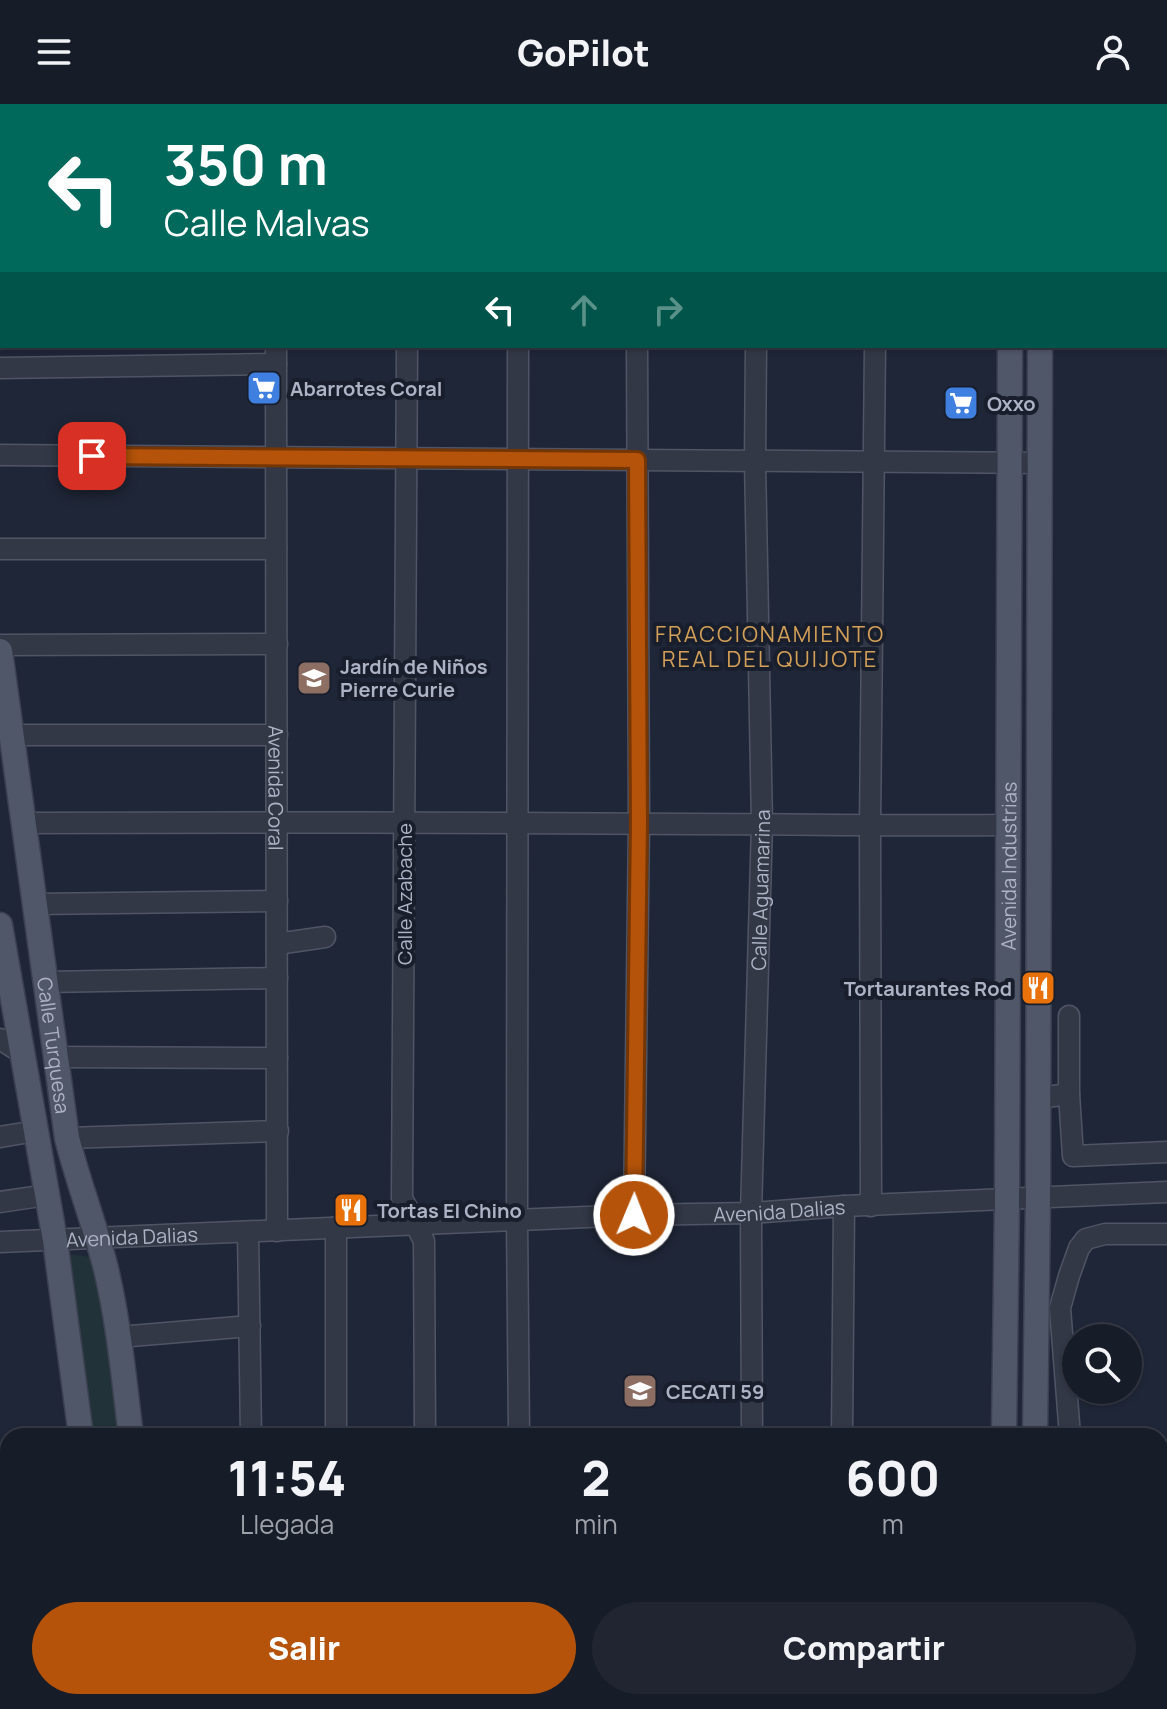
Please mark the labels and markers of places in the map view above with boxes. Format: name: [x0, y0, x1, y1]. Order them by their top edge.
supermarket icon: Abarrotes Coral: [245, 369, 283, 407]
place label: Abarrotes Coral: [290, 375, 442, 402]
supermarket icon: Oxxo: [942, 384, 980, 422]
place label: Oxxo: [987, 390, 1036, 417]
pin: [58, 422, 126, 490]
place label: Jardín de Niños Pierre Curie: [340, 653, 488, 703]
school or university icon: Jardín de Niños Pierre Curie: [295, 659, 333, 697]
restaurant icon: Tortaurantes Rod: [1019, 969, 1057, 1007]
place label: Tortaurantes Rod: [844, 975, 1012, 1002]
restaurant icon: Tortas El Chino: [332, 1191, 370, 1229]
place label: Tortas El Chino: [377, 1197, 522, 1224]
school or university icon: CECATI 59: [621, 1372, 659, 1410]
place label: CECATI 59: [666, 1378, 764, 1405]

